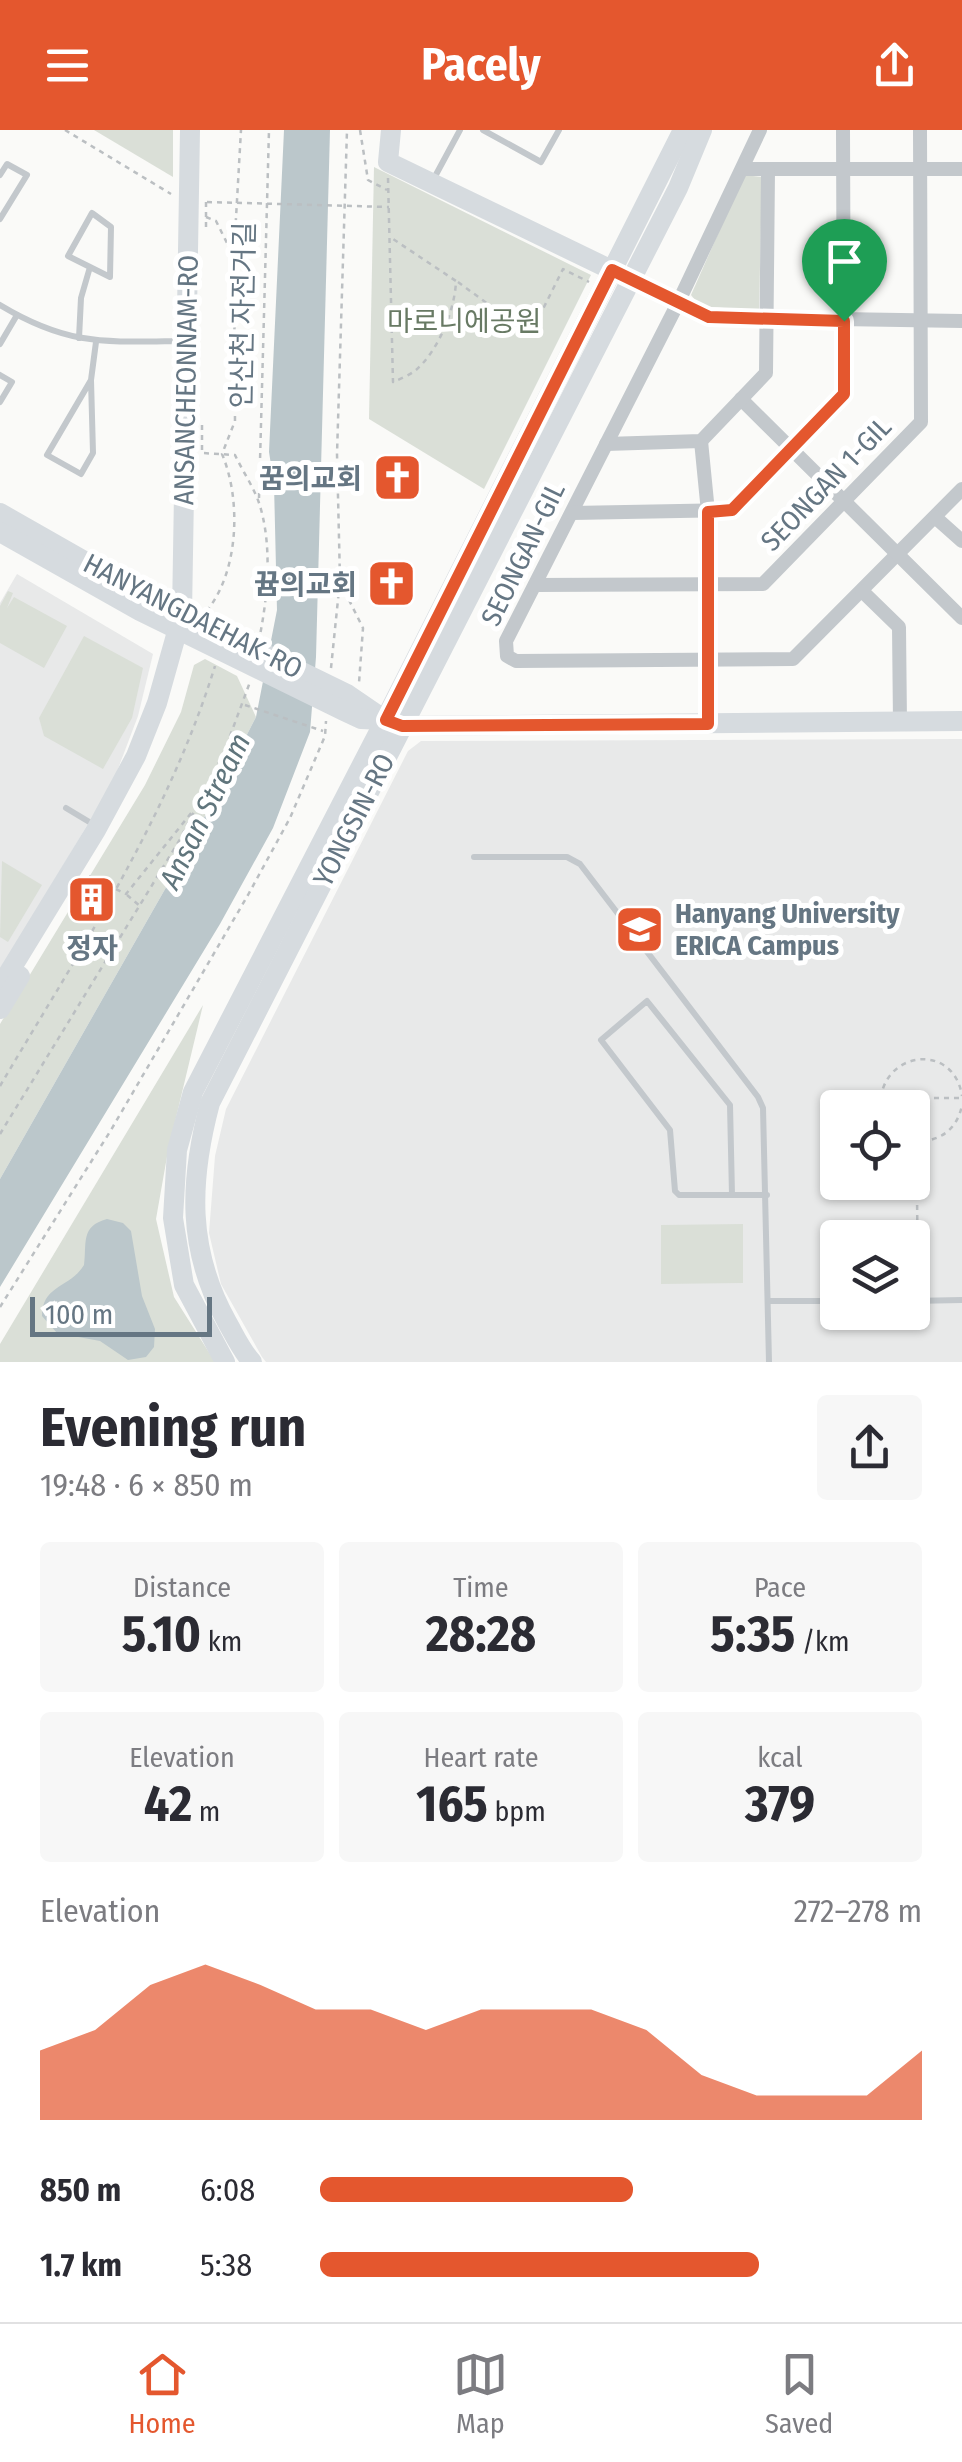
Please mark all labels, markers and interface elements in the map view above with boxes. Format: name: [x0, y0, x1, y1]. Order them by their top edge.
icon: menu: [40, 38, 95, 93]
text: Pacely: [421, 38, 541, 92]
icon: share: [867, 38, 922, 93]
pin: [802, 219, 887, 322]
street label: 안산천 자전거길: [225, 221, 261, 409]
icon: arrive: [817, 234, 872, 289]
street label: ANSANCHEONNAM-RO: [167, 255, 205, 505]
park label: 마로니에공원: [387, 305, 541, 338]
street label: SEONGAN 1-GIL: [754, 410, 898, 558]
church icon: 꿈의교회: [371, 452, 423, 504]
place label: 꿈의교회: [259, 462, 362, 495]
street label: SEONGAN-GIL: [474, 477, 572, 631]
street label: HANYANGDAEHAK-RO: [78, 547, 308, 685]
church icon: 뀸의교회: [366, 558, 418, 610]
place label: 뀸의교회: [254, 568, 357, 601]
water label: Ansan Stream: [151, 727, 258, 896]
street label: YONGSIN-RO: [306, 748, 402, 892]
building icon: 정자: [66, 874, 118, 926]
place label: Hanyang University ERICA Campus: [675, 897, 900, 962]
school or university icon: Hanyang University ERICA Campus: [614, 903, 666, 955]
place label: 정자: [66, 932, 118, 965]
map controls: [820, 1090, 930, 1330]
button: locate: [820, 1090, 930, 1200]
button: layers: [820, 1220, 930, 1330]
scale bar: [30, 1292, 212, 1336]
text: 100 m: [45, 1298, 113, 1331]
text: Evening run: [40, 1395, 306, 1461]
button: share: [817, 1395, 922, 1500]
text: 19:48 · 6 × 850 m: [40, 1466, 253, 1504]
text: Distance: [133, 1571, 231, 1604]
text: Time: [453, 1571, 509, 1604]
text: Pace: [754, 1571, 806, 1604]
text: 5.10: [122, 1604, 201, 1664]
text: 28:28: [426, 1604, 536, 1664]
text: 5:35: [710, 1604, 795, 1664]
text: km: [201, 1625, 242, 1658]
text: /km: [795, 1625, 850, 1658]
text: Elevation: [129, 1741, 235, 1774]
text: Heart rate: [424, 1741, 538, 1774]
text: kcal: [757, 1741, 803, 1774]
text: 42: [144, 1774, 192, 1834]
text: 165: [416, 1774, 488, 1834]
text: 379: [745, 1774, 815, 1834]
text: m: [192, 1795, 220, 1828]
text: bpm: [488, 1795, 546, 1828]
text: Elevation: [40, 1892, 160, 1930]
text: 272–278 m: [794, 1892, 922, 1930]
text: 850 m: [40, 2171, 121, 2209]
text: 6:08: [200, 2171, 255, 2209]
text: 1.7 km: [40, 2246, 122, 2284]
text: 5:38: [200, 2246, 252, 2284]
tab: Home: [129, 2347, 196, 2440]
tab: Map: [453, 2347, 508, 2440]
tab: Saved: [765, 2347, 833, 2440]

